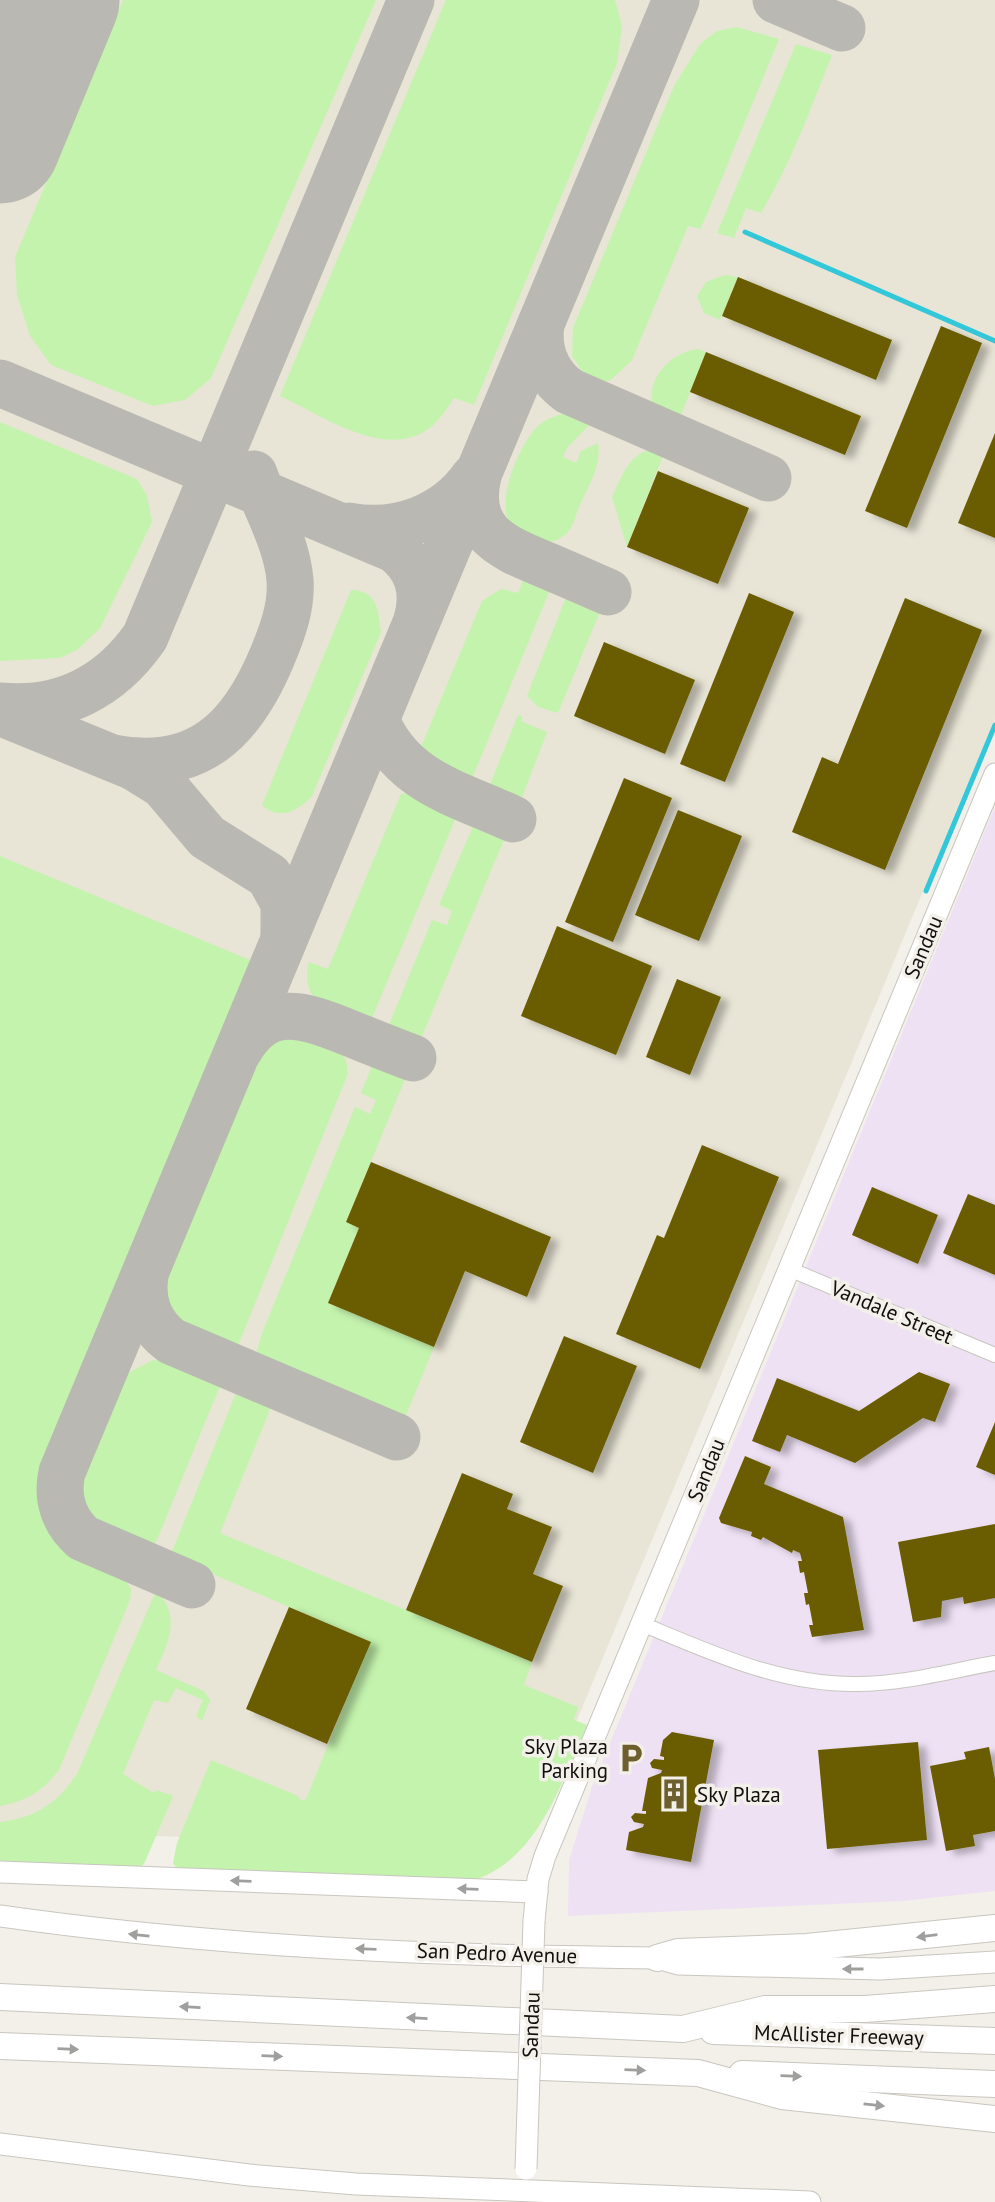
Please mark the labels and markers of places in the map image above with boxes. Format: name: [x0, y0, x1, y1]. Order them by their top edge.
place label: Sky Plaza Parking: [524, 1733, 608, 1784]
parking icon: Sky Plaza Parking: [614, 1741, 648, 1775]
building icon: Sky Plaza: [657, 1777, 691, 1811]
place label: Sky Plaza: [697, 1781, 781, 1808]

